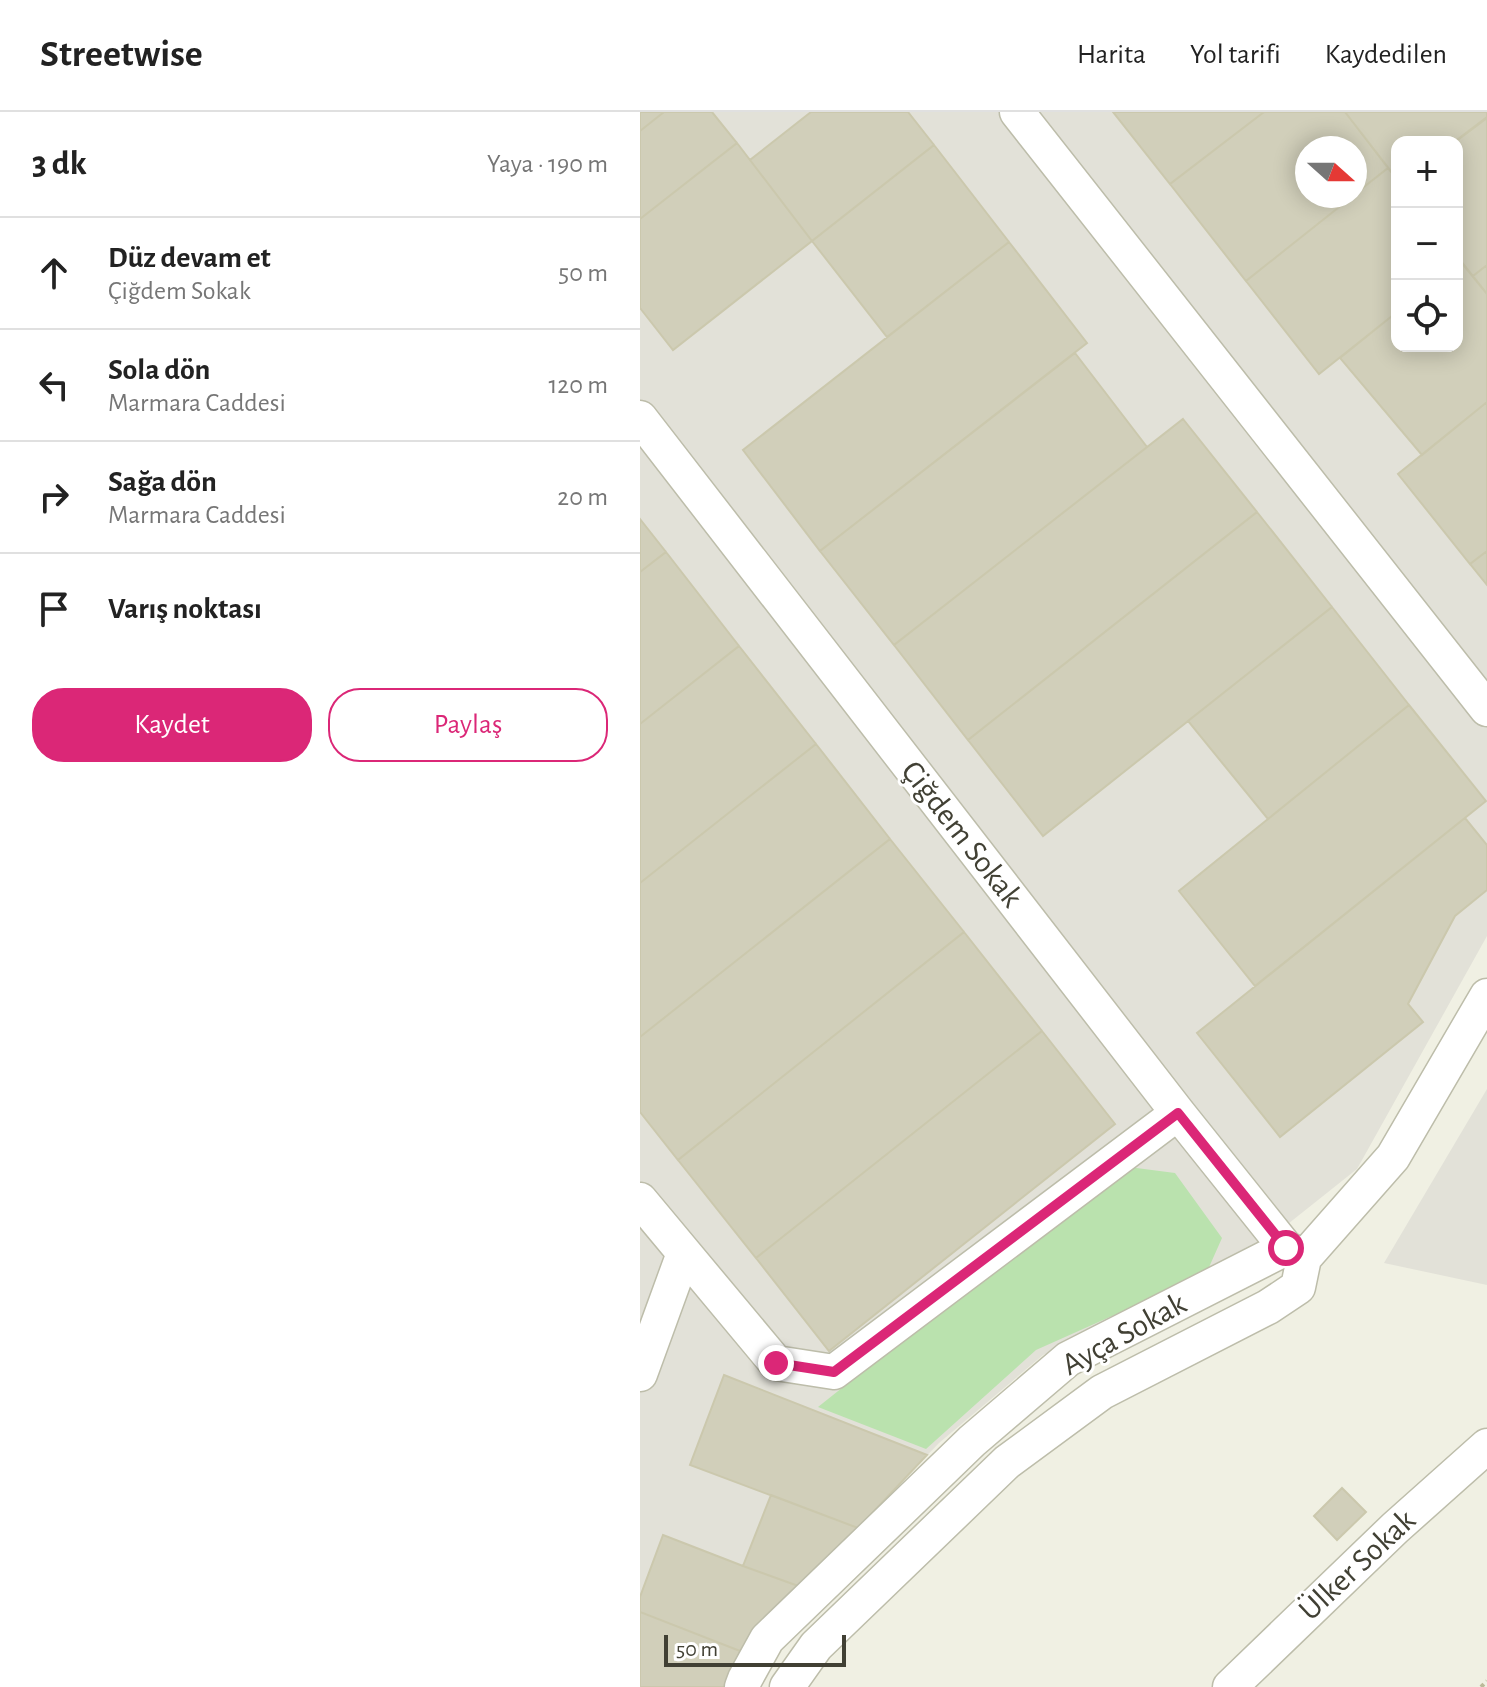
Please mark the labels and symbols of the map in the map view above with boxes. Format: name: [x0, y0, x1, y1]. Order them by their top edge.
north arrow: [1295, 136, 1367, 208]
street label: Çiğdem Sokak: [895, 755, 1029, 913]
route start: [1268, 1230, 1304, 1266]
street label: Ayça Sokak: [1056, 1287, 1192, 1381]
route end: [758, 1345, 794, 1381]
street label: Ülker Sokak: [1292, 1503, 1422, 1626]
scale bar: [664, 1631, 846, 1667]

